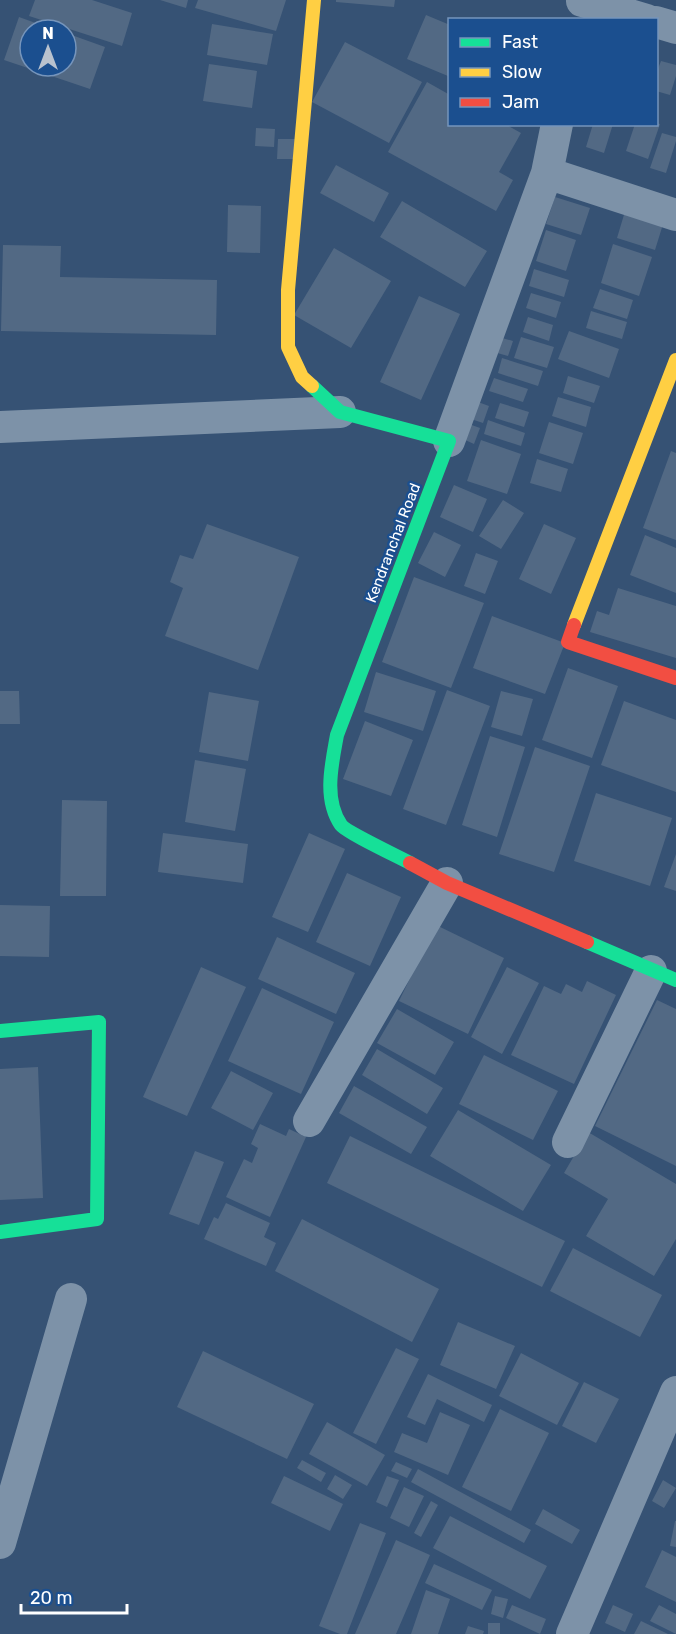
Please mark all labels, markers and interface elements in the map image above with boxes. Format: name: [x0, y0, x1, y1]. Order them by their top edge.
north arrow: [18, 18, 78, 78]
legend: [448, 18, 658, 126]
text: N: [42, 24, 54, 43]
text: Fast: [502, 31, 538, 53]
text: Slow: [502, 61, 542, 83]
text: Jam: [502, 91, 539, 113]
street label: Kendranchal Road: [362, 481, 424, 605]
scale bar: [21, 1577, 128, 1615]
text: 20 m: [30, 1587, 72, 1609]

